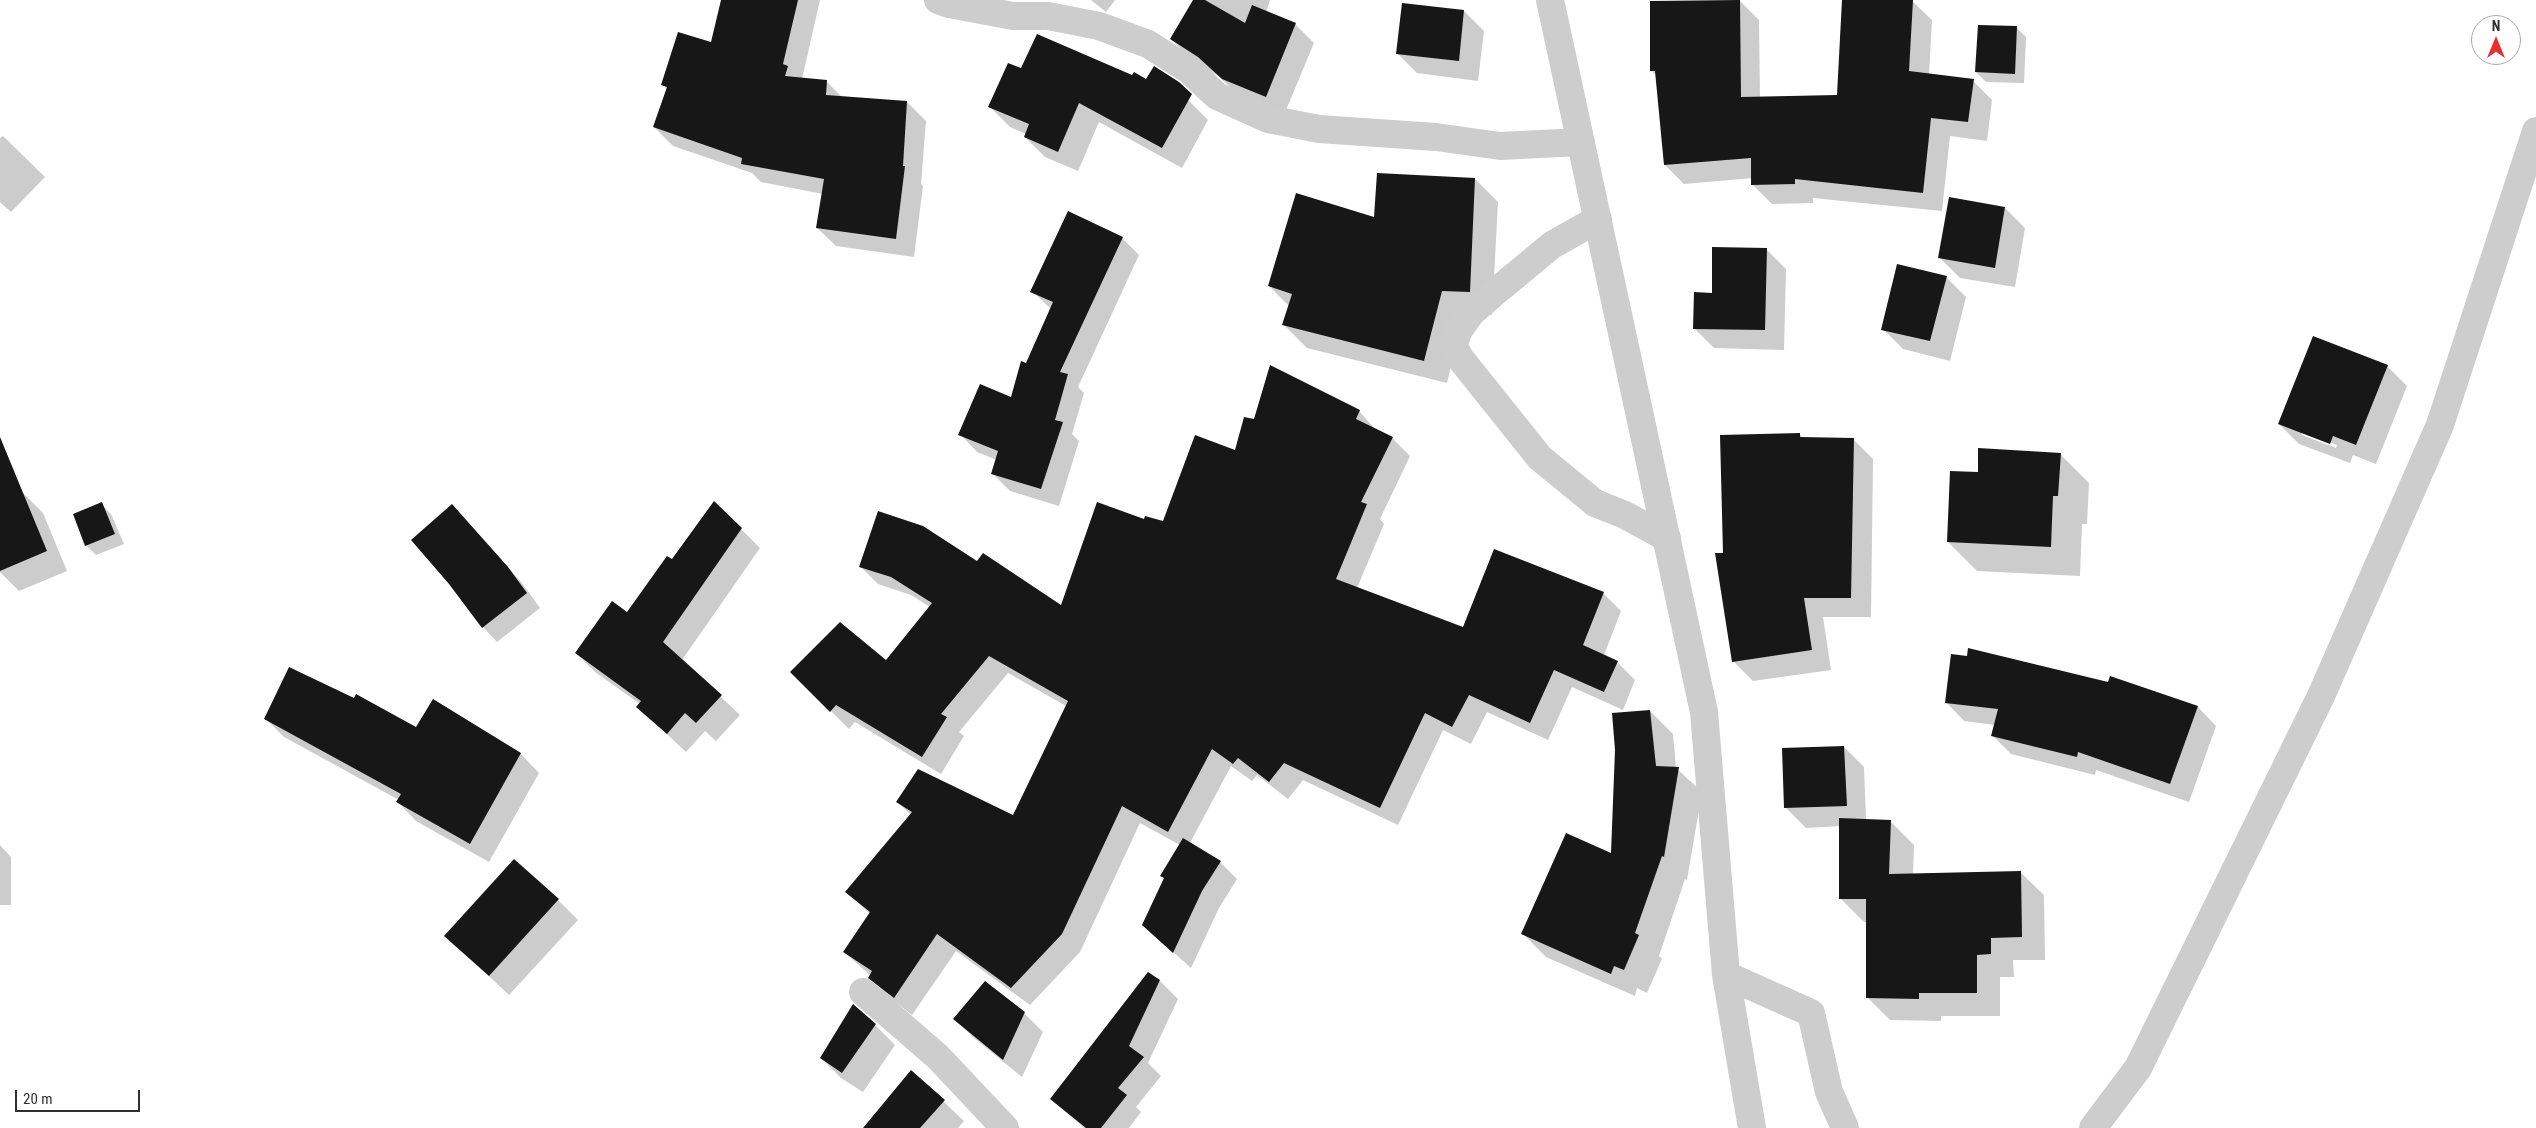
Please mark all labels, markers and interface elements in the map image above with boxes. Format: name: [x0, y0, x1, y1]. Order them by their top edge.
north arrow: [2471, 15, 2521, 65]
text: N: [2492, 18, 2500, 34]
scale bar: [18, 1080, 142, 1112]
text: 20 m: [23, 1090, 53, 1108]

